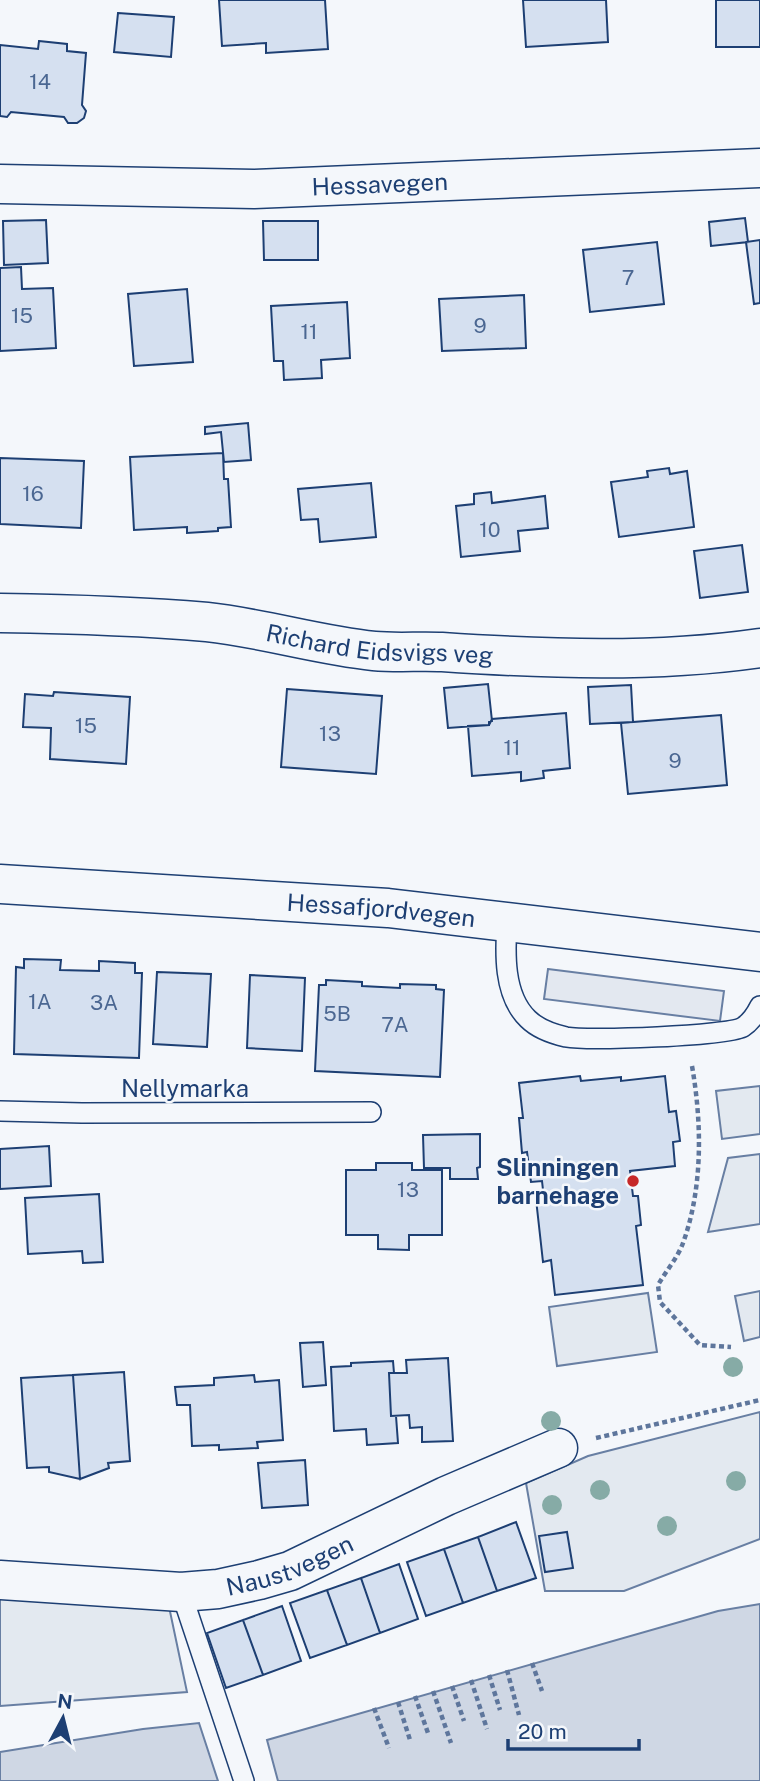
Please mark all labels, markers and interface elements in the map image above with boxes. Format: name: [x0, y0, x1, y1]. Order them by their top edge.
house number: 14: [29, 69, 51, 94]
street label: Hessavegen: [311, 167, 449, 201]
house number: 7: [622, 265, 634, 290]
house number: 15: [11, 303, 33, 328]
house number: 9: [473, 313, 487, 338]
house number: 11: [300, 319, 318, 344]
house number: 16: [22, 481, 44, 506]
house number: 10: [479, 517, 501, 542]
street label: Richard Eidsvigs veg: [264, 618, 494, 669]
house number: 15: [75, 713, 97, 738]
house number: 13: [319, 721, 341, 746]
house number: 11: [503, 735, 521, 760]
house number: 9: [668, 748, 682, 773]
street label: Hessafjordvegen: [286, 888, 477, 932]
house number: 1A: [28, 989, 52, 1014]
house number: 3A: [90, 990, 118, 1015]
house number: 5B: [323, 1001, 351, 1026]
house number: 7A: [381, 1012, 409, 1037]
street label: Nellymarka: [121, 1074, 249, 1102]
place label: Slinningen barnehage: [496, 1153, 619, 1209]
marker: Slinningen barnehage: [625, 1173, 641, 1189]
house number: 13: [397, 1177, 419, 1202]
street label: Naustvegen: [223, 1529, 357, 1601]
north arrow: [28, 1683, 98, 1753]
text: N: [56, 1689, 74, 1713]
scale bar: [508, 1708, 639, 1752]
text: 20 m: [518, 1719, 567, 1744]

